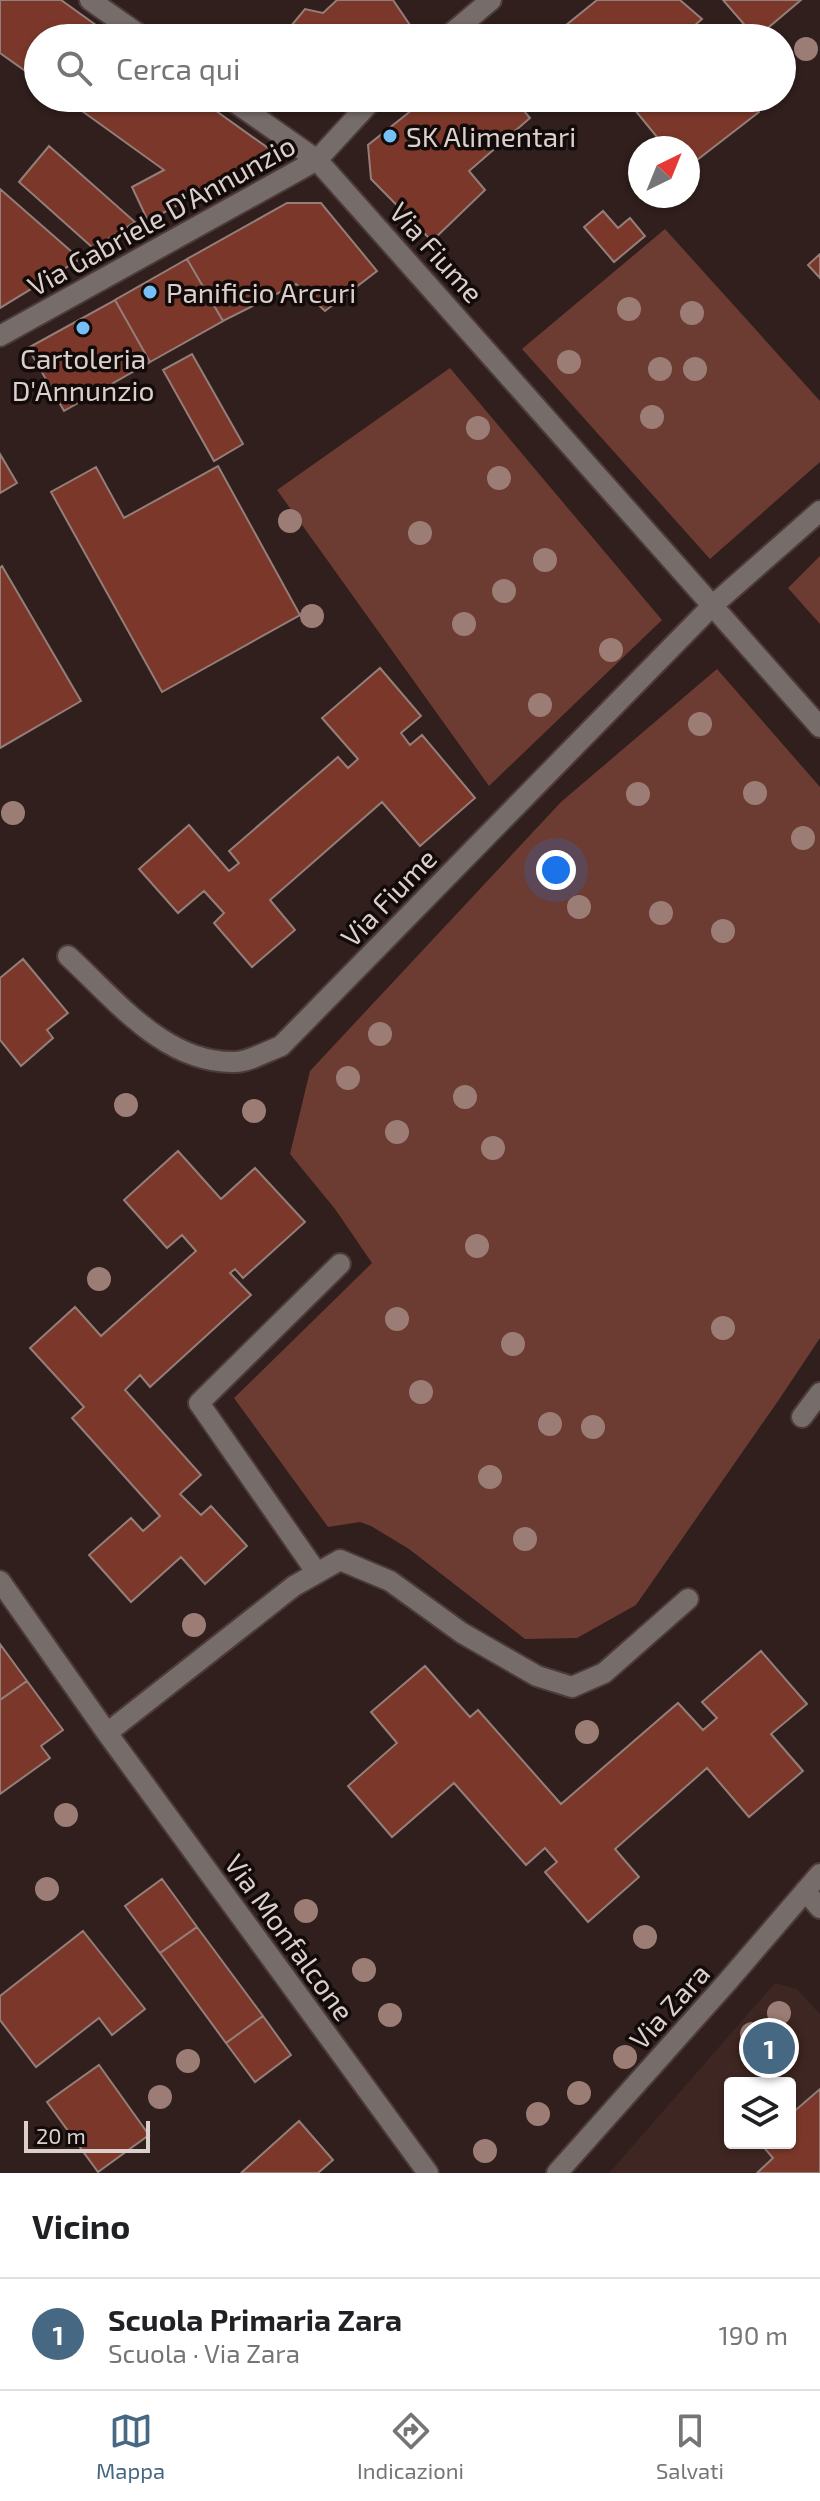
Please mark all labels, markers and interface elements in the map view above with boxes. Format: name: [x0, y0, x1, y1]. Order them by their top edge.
search box: [24, 24, 796, 112]
icon: search: [52, 46, 96, 90]
text: Cerca qui: [116, 50, 240, 86]
place label: SK Alimentari: [406, 119, 576, 153]
street label: Via Gabriele D'Annunzio: [22, 127, 300, 303]
marker: SK Alimentari: [381, 127, 399, 145]
north arrow: [628, 136, 700, 208]
street label: Via Fiume: [383, 195, 491, 309]
place label: Panificio Arcuri: [166, 275, 356, 309]
marker: Panificio Arcuri: [141, 283, 159, 301]
marker: Cartoleria D'Annunzio: [74, 319, 92, 337]
place label: Cartoleria D'Annunzio: [12, 341, 154, 407]
street label: Via Fiume: [333, 841, 443, 953]
your location: [536, 850, 576, 890]
street label: Via Monfalcone: [218, 1847, 362, 2027]
street label: Via Zara: [622, 1956, 716, 2056]
pin: 1: [743, 2018, 795, 2078]
map controls: [724, 2077, 796, 2149]
button: layers: [724, 2077, 796, 2149]
scale bar: [24, 2117, 150, 2153]
text: 20 m: [36, 2122, 86, 2148]
text: Vicino: [32, 2205, 130, 2246]
text: Scuola Primaria Zara: [108, 2301, 402, 2337]
text: 1: [52, 2319, 64, 2350]
text: 190 m: [719, 2319, 788, 2350]
text: Scuola · Via Zara: [108, 2337, 300, 2368]
tab: Mappa: [96, 2409, 165, 2483]
tab: Indicazioni: [357, 2409, 464, 2483]
tab: Salvati: [656, 2409, 724, 2483]

